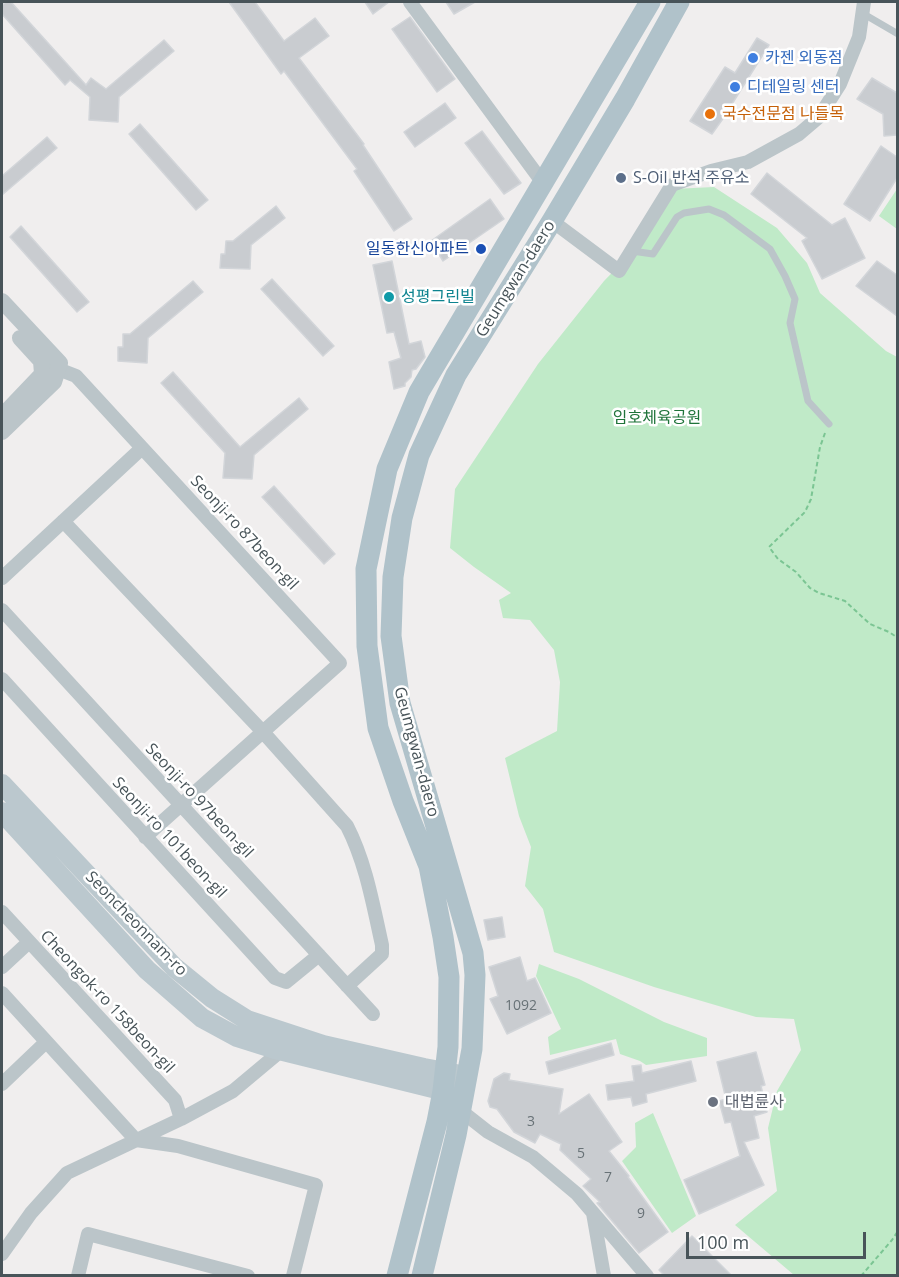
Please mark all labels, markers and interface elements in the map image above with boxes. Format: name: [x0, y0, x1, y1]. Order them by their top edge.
place label: 카젠 외동점: [765, 48, 843, 68]
marker: 카젠 외동점: [746, 51, 760, 65]
place label: 디테일링 센터: [747, 77, 839, 97]
marker: 디테일링 센터: [728, 80, 742, 94]
place label: 국수전문점 나들목: [722, 104, 844, 124]
marker: 국수전문점 나들목: [703, 107, 717, 121]
place label: S-Oil 반석 주유소: [633, 168, 749, 188]
marker: S-Oil 반석 주유소: [614, 171, 628, 185]
street label: Geumgwan-daero: [472, 217, 560, 341]
place label: 일동한신아파트: [366, 239, 469, 259]
marker: 일동한신아파트: [474, 242, 488, 256]
place label: 성평그린빌: [401, 287, 475, 307]
marker: 성평그린빌: [382, 290, 396, 304]
park label: 임호체육공원: [613, 408, 701, 428]
street label: Seonji-ro 87beon-gil: [186, 472, 302, 594]
street label: Geumgwan-daero: [389, 685, 443, 819]
street label: Seonji-ro 97beon-gil: [141, 740, 257, 862]
street label: Seonji-ro 101beon-gil: [108, 774, 230, 902]
street label: Seoncheonnam-ro: [81, 868, 191, 980]
street label: Cheongok-ro 158beon-gil: [36, 927, 178, 1077]
house number: 1092: [505, 998, 537, 1014]
place label: 대법륜사: [725, 1092, 784, 1112]
marker: 대법륜사: [706, 1095, 720, 1109]
house number: 3: [527, 1114, 535, 1130]
house number: 5: [577, 1146, 585, 1162]
house number: 7: [604, 1170, 612, 1186]
house number: 9: [637, 1206, 645, 1222]
scale bar: [689, 1220, 869, 1258]
text: 100 m: [697, 1230, 749, 1254]

